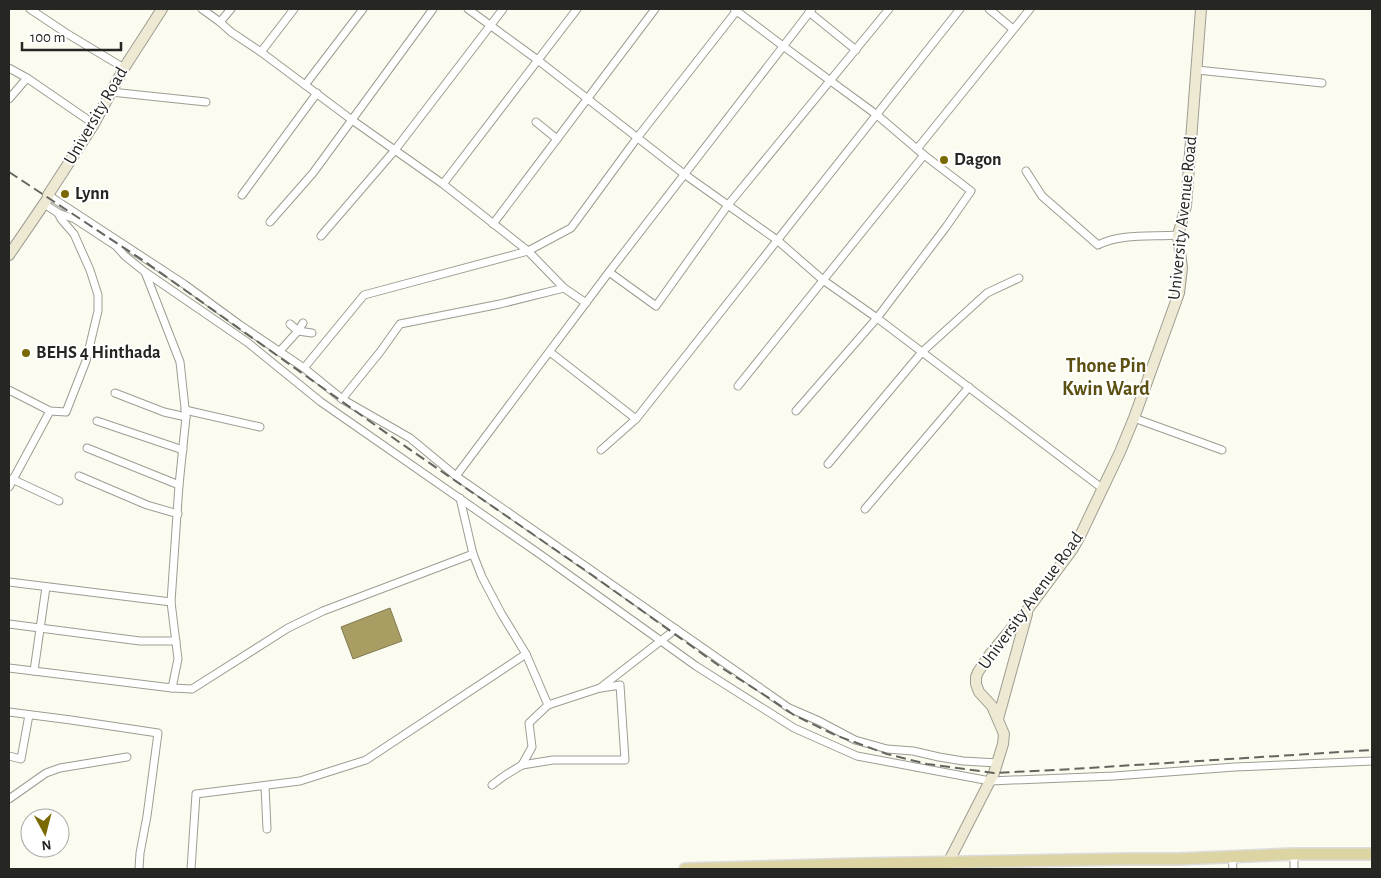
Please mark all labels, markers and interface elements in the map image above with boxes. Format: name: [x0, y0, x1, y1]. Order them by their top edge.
scale bar: [22, 20, 121, 52]
text: 100 m: [30, 30, 65, 45]
street label: University Road: [61, 64, 131, 168]
street label: University Avenue Road: [1165, 135, 1201, 301]
place label: Dagon: [954, 151, 1002, 169]
marker: Dagon: [938, 154, 950, 166]
place label: Lynn: [75, 185, 109, 203]
marker: Lynn: [59, 188, 71, 200]
place label: BEHS 4 Hinthada: [36, 344, 161, 362]
marker: BEHS 4 Hinthada: [20, 347, 32, 359]
district label: Thone Pin Kwin Ward: [1062, 356, 1150, 399]
street label: University Avenue Road: [975, 529, 1087, 673]
north arrow: [20, 808, 70, 858]
text: N: [41, 837, 52, 852]

